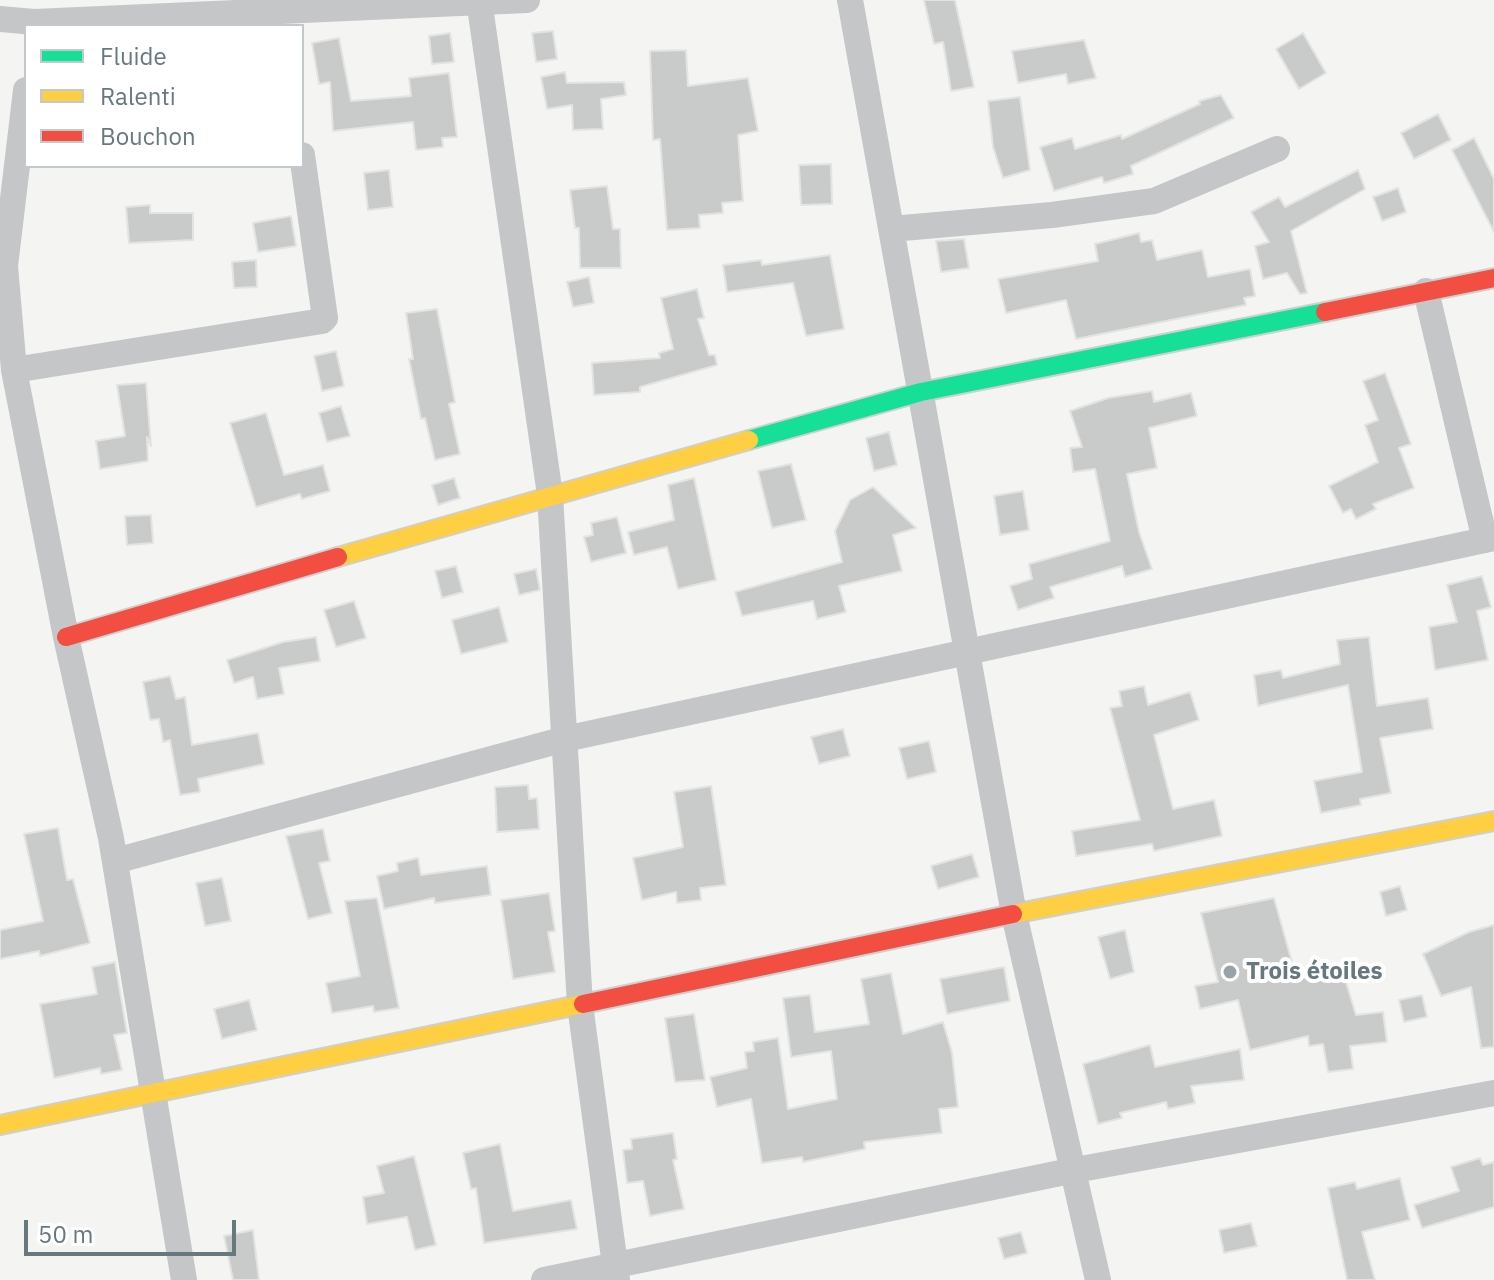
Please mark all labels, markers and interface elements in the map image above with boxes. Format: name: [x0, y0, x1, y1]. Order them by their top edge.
legend: [24, 24, 304, 168]
text: Fluide: [100, 40, 167, 72]
text: Ralenti: [100, 80, 176, 112]
text: Bouchon: [100, 120, 196, 152]
place label: Trois étoiles: [1246, 958, 1383, 986]
marker: Trois étoiles: [1221, 963, 1239, 981]
scale bar: [28, 1204, 240, 1254]
text: 50 m: [38, 1218, 93, 1250]

